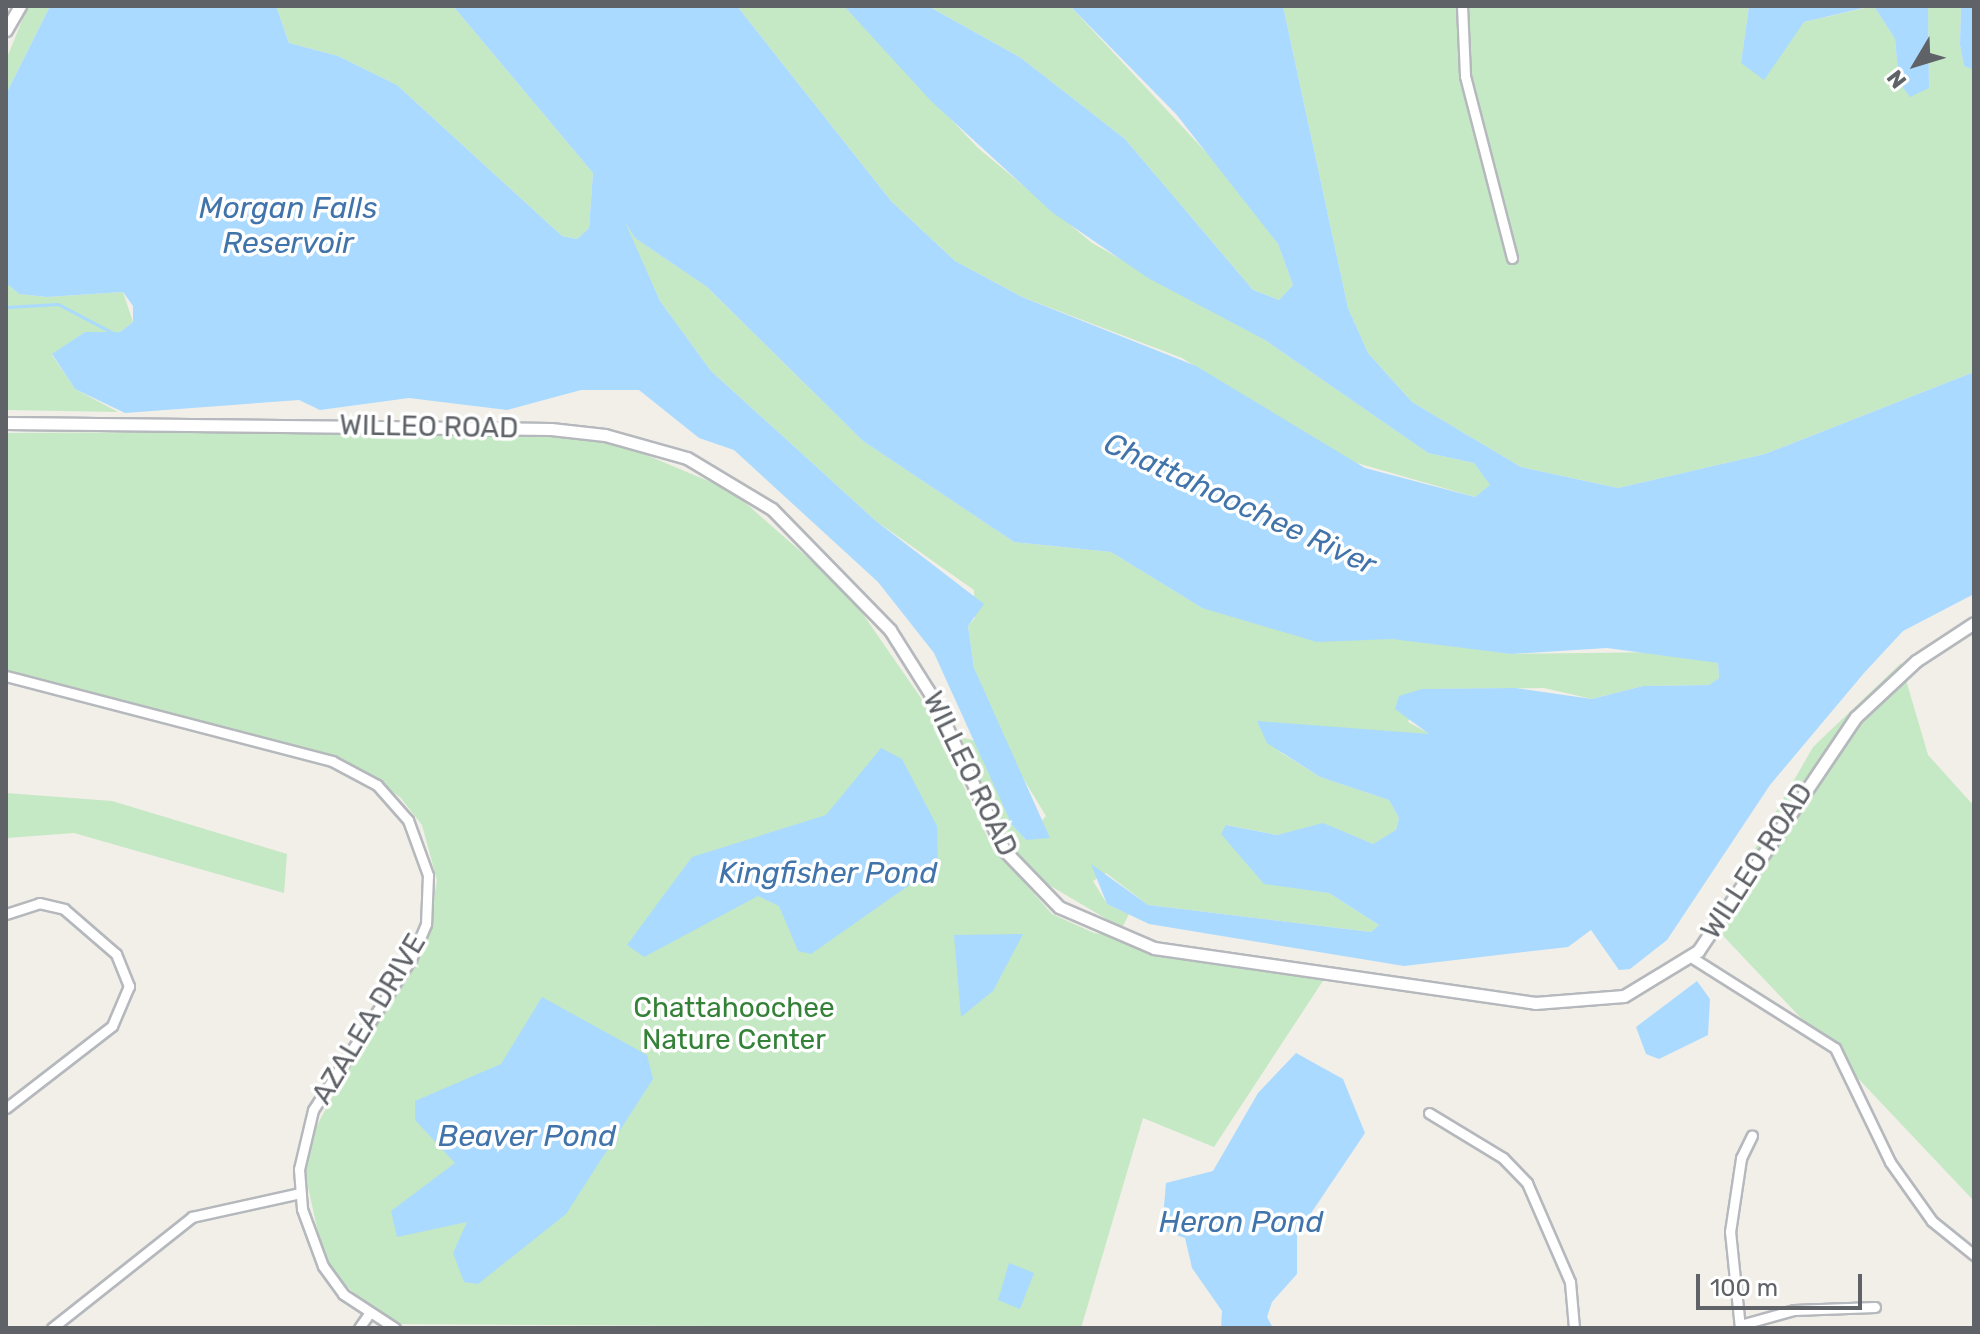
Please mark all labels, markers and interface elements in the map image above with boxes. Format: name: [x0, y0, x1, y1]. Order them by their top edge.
north arrow: [1876, 24, 1956, 104]
text: N: [1881, 65, 1912, 94]
water label: Morgan Falls Reservoir: [199, 190, 377, 260]
street label: WILLEO ROAD: [339, 409, 519, 445]
water label: Chattahoochee River: [1098, 425, 1382, 583]
street label: WILLEO ROAD: [916, 686, 1024, 862]
street label: WILLEO ROAD: [1694, 777, 1820, 945]
water label: Kingfisher Pond: [718, 855, 938, 891]
street label: AZALEA DRIVE: [305, 928, 433, 1110]
park label: Chattahoochee Nature Center: [633, 991, 835, 1057]
water label: Beaver Pond: [438, 1118, 616, 1154]
water label: Heron Pond: [1159, 1204, 1323, 1240]
scale bar: [1700, 1258, 1866, 1308]
text: 100 m: [1710, 1274, 1778, 1302]

